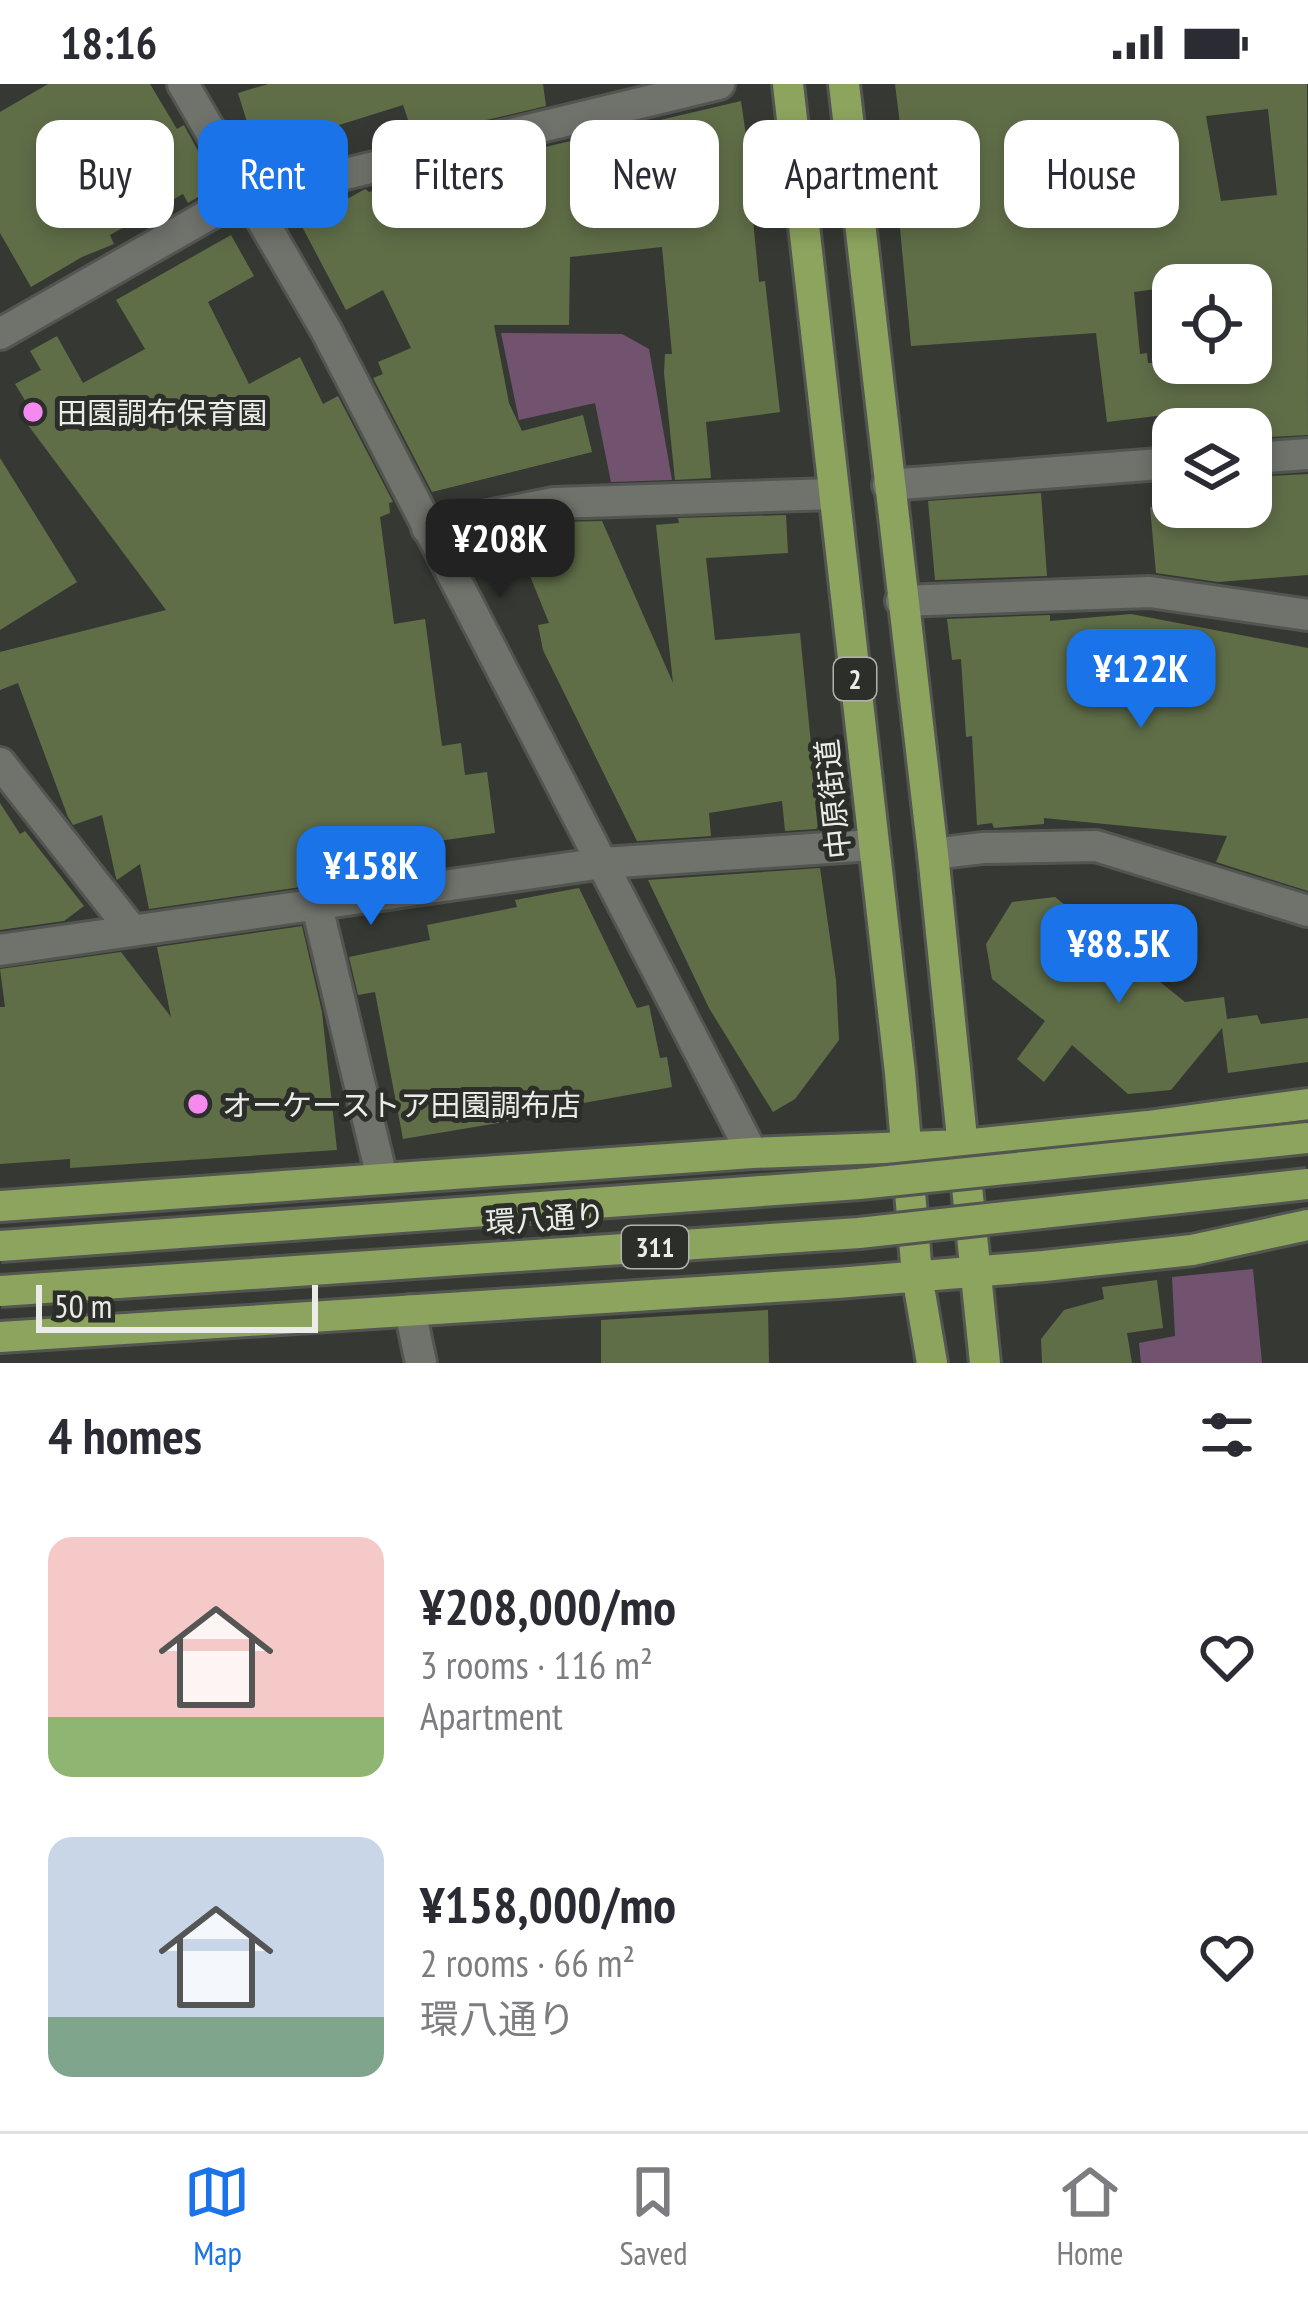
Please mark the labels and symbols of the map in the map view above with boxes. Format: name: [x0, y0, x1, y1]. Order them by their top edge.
place label: 田園調布保育園: [57, 393, 267, 432]
marker: 田園調布保育園: [20, 399, 46, 425]
pin: ¥208K: [416, 499, 584, 601]
pin: ¥122K: [1057, 629, 1225, 731]
road number: 2: [834, 658, 876, 700]
street label: 中原街道: [806, 737, 858, 861]
pin: ¥158K: [287, 826, 455, 928]
pin: ¥88.5K: [1021, 904, 1217, 1006]
place label: オーケーストア田園調布店: [222, 1085, 581, 1124]
marker: オーケーストア田園調布店: [185, 1091, 211, 1117]
street label: 環八通り: [484, 1194, 606, 1242]
road number: 311: [622, 1226, 688, 1268]
scale bar: [36, 1279, 318, 1332]

